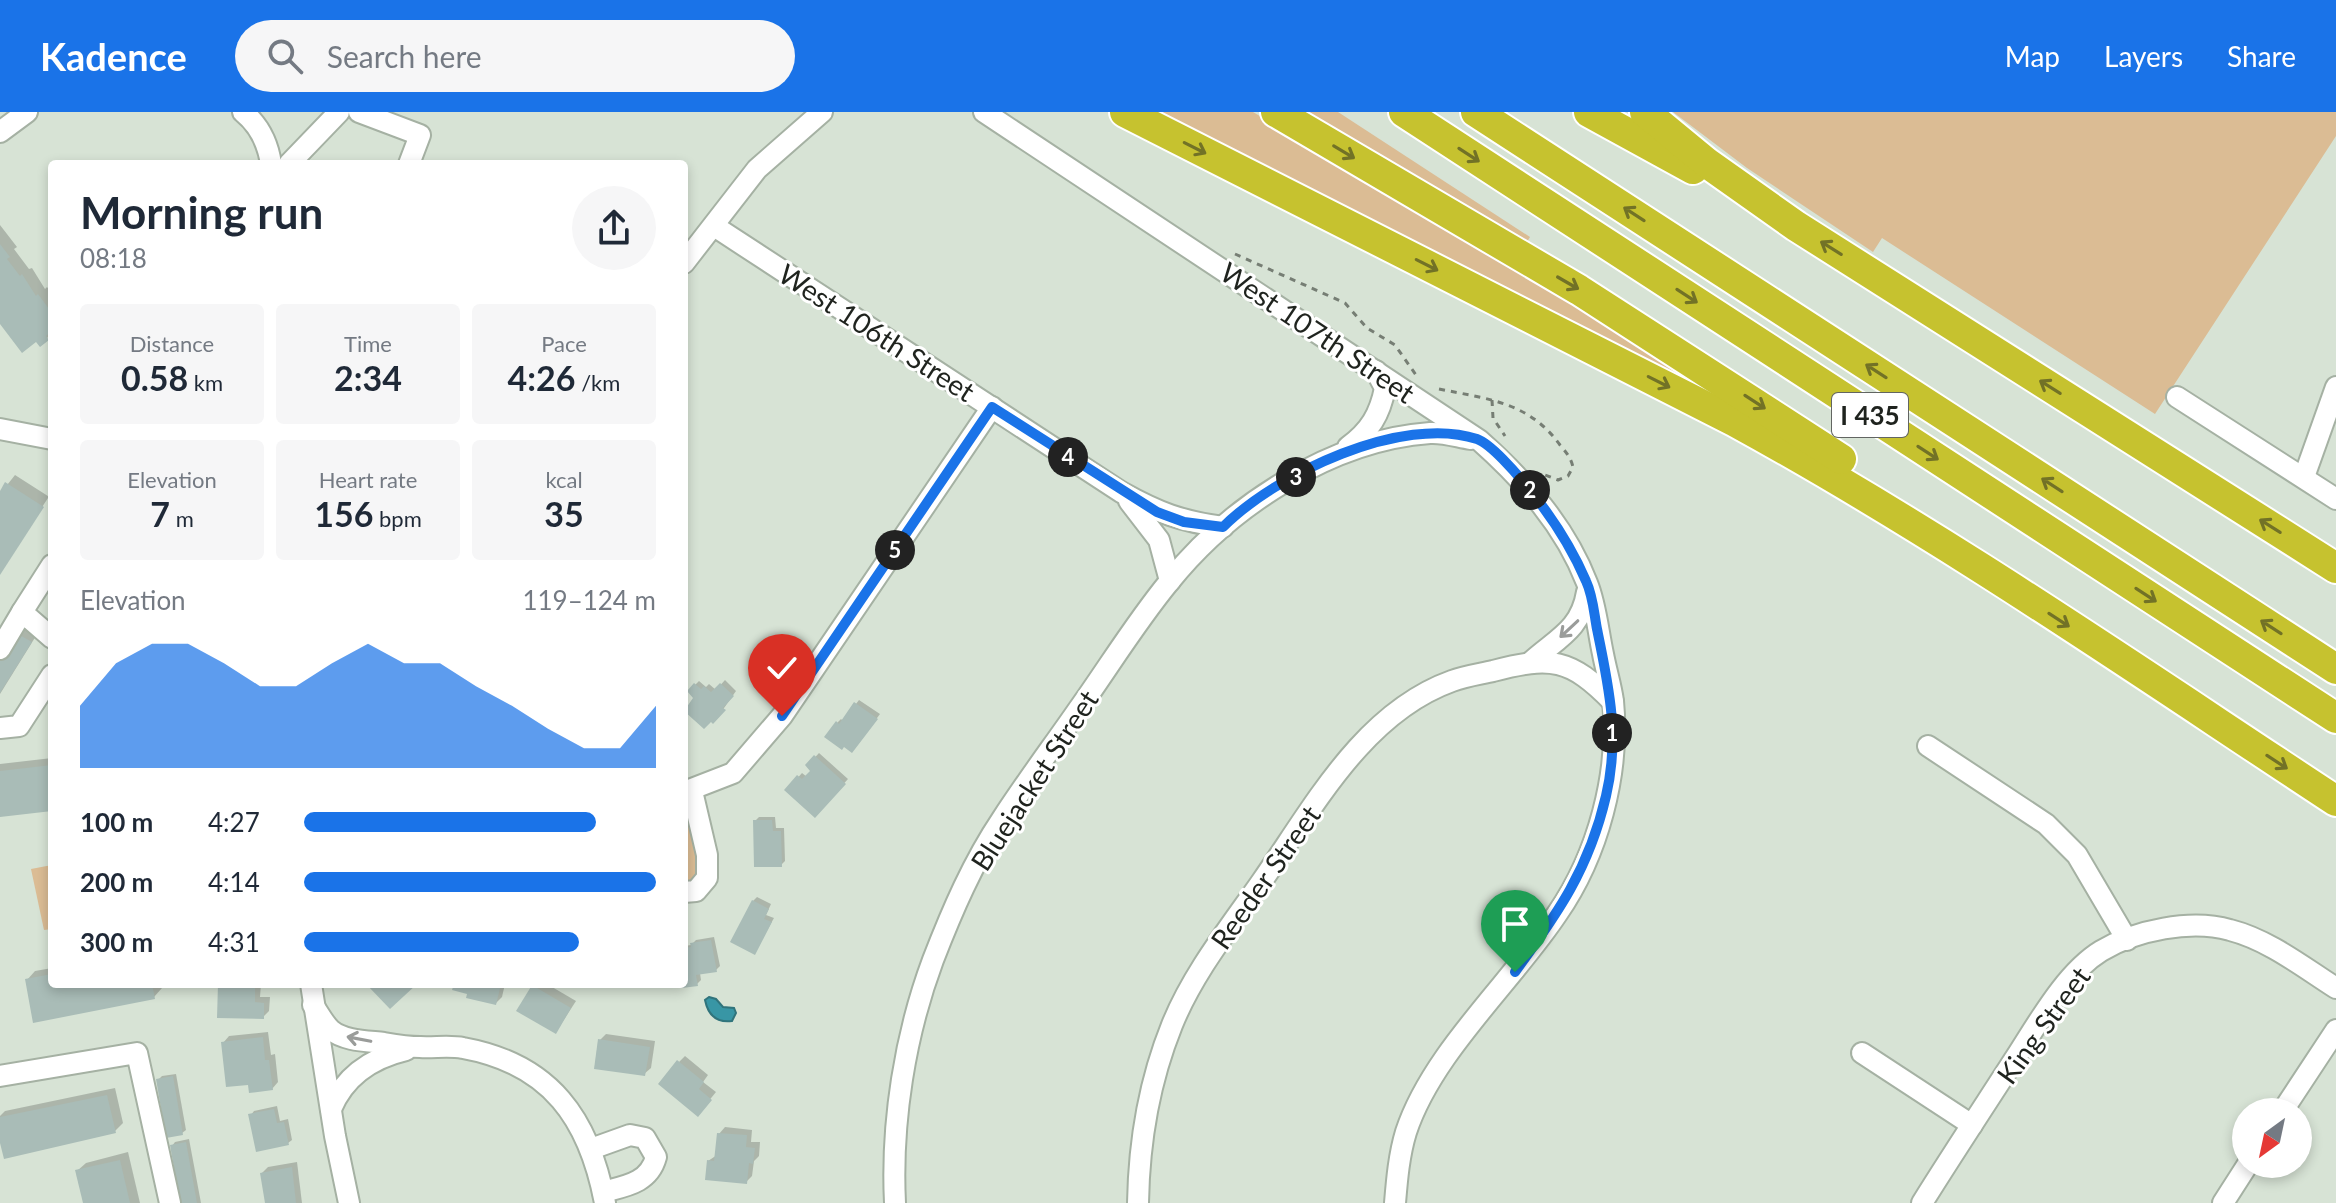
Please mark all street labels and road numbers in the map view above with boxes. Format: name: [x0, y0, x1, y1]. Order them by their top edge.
street label: West 107th Street: [1214, 254, 1422, 410]
street label: West 106th Street: [773, 256, 981, 408]
road number: I 435: [1832, 393, 1908, 437]
street label: Bluejacket Street: [963, 684, 1105, 876]
street label: Reeder Street: [1203, 799, 1327, 955]
street label: King Street: [1989, 960, 2097, 1090]

